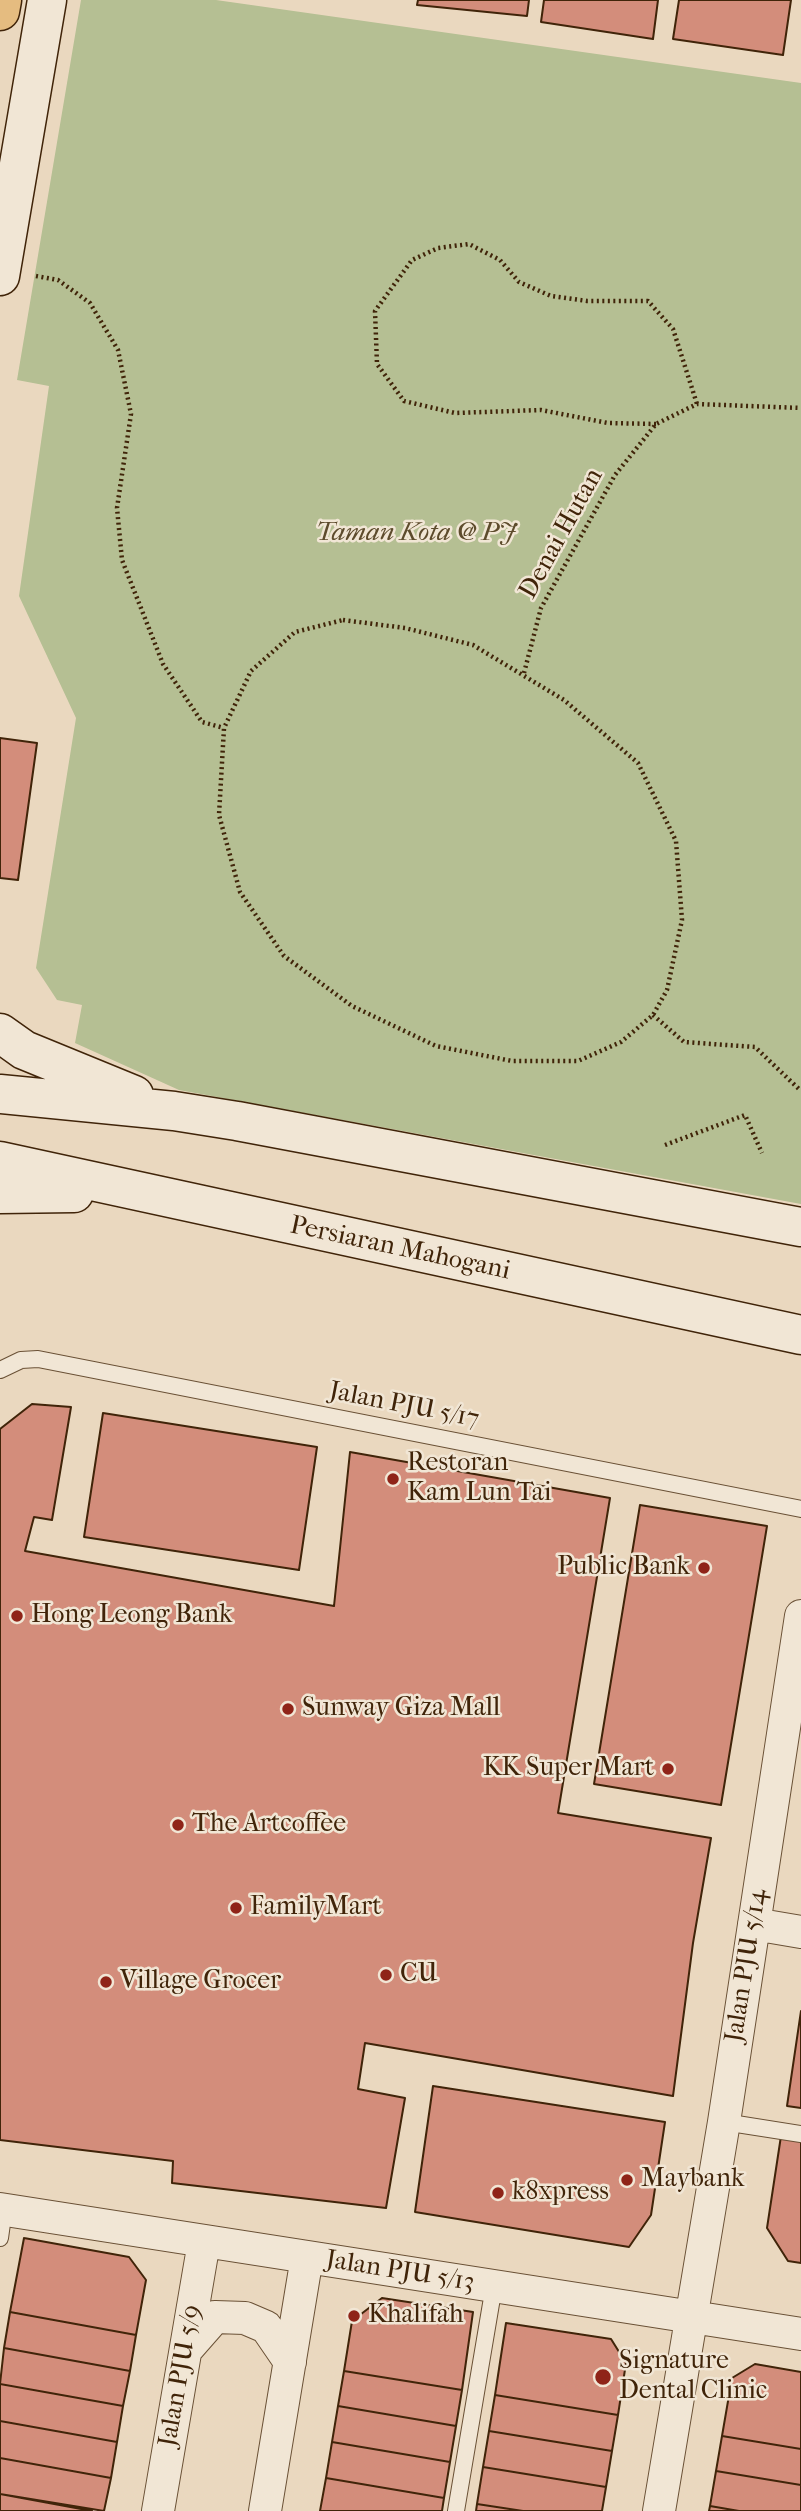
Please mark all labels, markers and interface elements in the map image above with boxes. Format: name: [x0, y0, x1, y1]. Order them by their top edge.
street label: Denai Hutan: [513, 463, 611, 605]
park label: Taman Kota @ PJ: [316, 518, 516, 550]
street label: Persiaran Mahogani: [287, 1210, 513, 1288]
street label: Jalan PJU 5/17: [327, 1376, 481, 1436]
place label: Restoran Kam Lun Tai: [407, 1448, 551, 1510]
marker: Restoran Kam Lun Tai: [385, 1471, 401, 1487]
place label: Public Bank: [557, 1552, 690, 1584]
marker: Public Bank: [696, 1560, 712, 1576]
place label: Hong Leong Bank: [31, 1600, 232, 1632]
marker: Hong Leong Bank: [9, 1608, 25, 1624]
place label: Sunway Giza Mall: [302, 1693, 500, 1725]
marker: Sunway Giza Mall: [280, 1701, 296, 1717]
place label: KK Super Mart: [483, 1753, 654, 1785]
marker: KK Super Mart: [660, 1761, 676, 1777]
place label: The Artcoffee: [192, 1809, 346, 1841]
marker: The Artcoffee: [170, 1817, 186, 1833]
street label: Jalan PJU 5/14: [720, 1887, 774, 2045]
place label: FamilyMart: [250, 1892, 381, 1924]
marker: FamilyMart: [228, 1900, 244, 1916]
place label: CU: [400, 1959, 438, 1991]
place label: Village Grocer: [120, 1966, 281, 1998]
marker: CU: [378, 1967, 394, 1983]
marker: Village Grocer: [98, 1974, 114, 1990]
place label: Maybank: [641, 2164, 744, 2196]
marker: Maybank: [619, 2172, 635, 2188]
place label: k8xpress: [512, 2177, 609, 2209]
marker: k8xpress: [490, 2185, 506, 2201]
street label: Jalan PJU 5/13: [324, 2245, 476, 2299]
place label: Khalifah: [368, 2300, 464, 2332]
street label: Jalan PJU 5/9: [153, 2303, 209, 2449]
marker: Khalifah: [346, 2308, 362, 2324]
place label: Signature Dental Clinic: [619, 2346, 767, 2408]
marker: Signature Dental Clinic: [593, 2367, 613, 2387]

